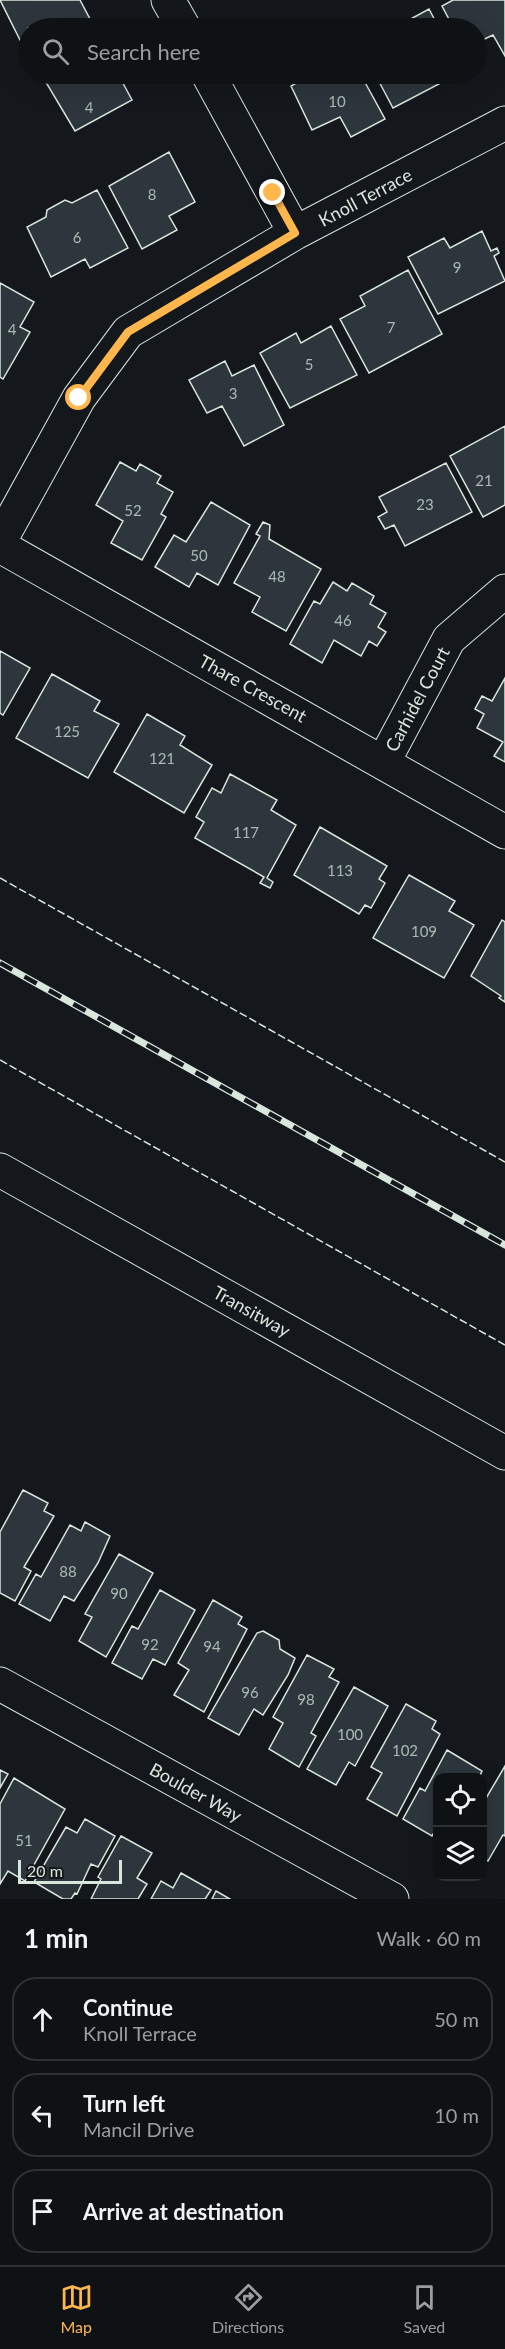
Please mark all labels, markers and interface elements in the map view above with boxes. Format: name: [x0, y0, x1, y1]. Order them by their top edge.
search box: [18, 18, 487, 84]
icon: search: [39, 35, 72, 68]
text: Search here: [87, 38, 200, 65]
house number: 10: [328, 92, 346, 110]
house number: 4: [85, 98, 94, 116]
street label: Knoll Terrace: [315, 163, 415, 231]
route end: [259, 179, 285, 205]
house number: 8: [148, 185, 156, 203]
house number: 6: [73, 228, 82, 246]
house number: 9: [453, 258, 461, 276]
house number: 7: [387, 318, 396, 336]
house number: 4: [8, 320, 17, 338]
house number: 5: [305, 355, 313, 373]
route start: [65, 384, 91, 410]
house number: 3: [229, 384, 237, 402]
house number: 21: [475, 471, 493, 489]
house number: 23: [416, 495, 434, 513]
house number: 52: [124, 501, 142, 519]
house number: 50: [190, 546, 208, 564]
house number: 48: [268, 567, 286, 585]
house number: 46: [334, 611, 352, 629]
street label: Carhidel Court: [380, 642, 454, 755]
street label: Thare Crescent: [195, 649, 311, 727]
house number: 125: [54, 722, 80, 740]
house number: 121: [149, 749, 175, 767]
house number: 117: [233, 823, 259, 841]
house number: 113: [327, 861, 353, 879]
house number: 109: [411, 922, 437, 940]
street label: Transitway: [210, 1281, 295, 1341]
house number: 88: [59, 1562, 77, 1580]
house number: 90: [110, 1584, 128, 1602]
house number: 92: [141, 1635, 159, 1653]
house number: 94: [203, 1637, 221, 1655]
house number: 96: [241, 1683, 259, 1701]
house number: 98: [297, 1690, 315, 1708]
house number: 100: [337, 1725, 363, 1743]
house number: 102: [392, 1741, 418, 1759]
street label: Boulder Way: [146, 1758, 246, 1827]
map controls: [433, 1773, 487, 1881]
button: locate: [433, 1773, 487, 1827]
button: layers: [433, 1827, 487, 1881]
house number: 51: [15, 1831, 33, 1849]
scale bar: [18, 1857, 122, 1884]
text: 20 m: [27, 1861, 63, 1880]
text: 1 min: [24, 1922, 88, 1954]
text: Walk · 60 m: [376, 1926, 481, 1950]
text: Continue: [83, 1994, 173, 2021]
icon: ahead: [26, 2003, 59, 2036]
text: 50 m: [434, 2007, 479, 2031]
text: Knoll Terrace: [83, 2021, 197, 2045]
text: Turn left: [83, 2090, 165, 2117]
icon: left: [26, 2099, 59, 2132]
text: 10 m: [434, 2103, 479, 2127]
text: Mancil Drive: [83, 2117, 194, 2141]
icon: arrive: [26, 2195, 59, 2228]
text: Arrive at destination: [83, 2198, 284, 2225]
tab: Map: [60, 2281, 93, 2336]
tab: Directions: [212, 2281, 284, 2336]
tab: Saved: [404, 2281, 445, 2336]

